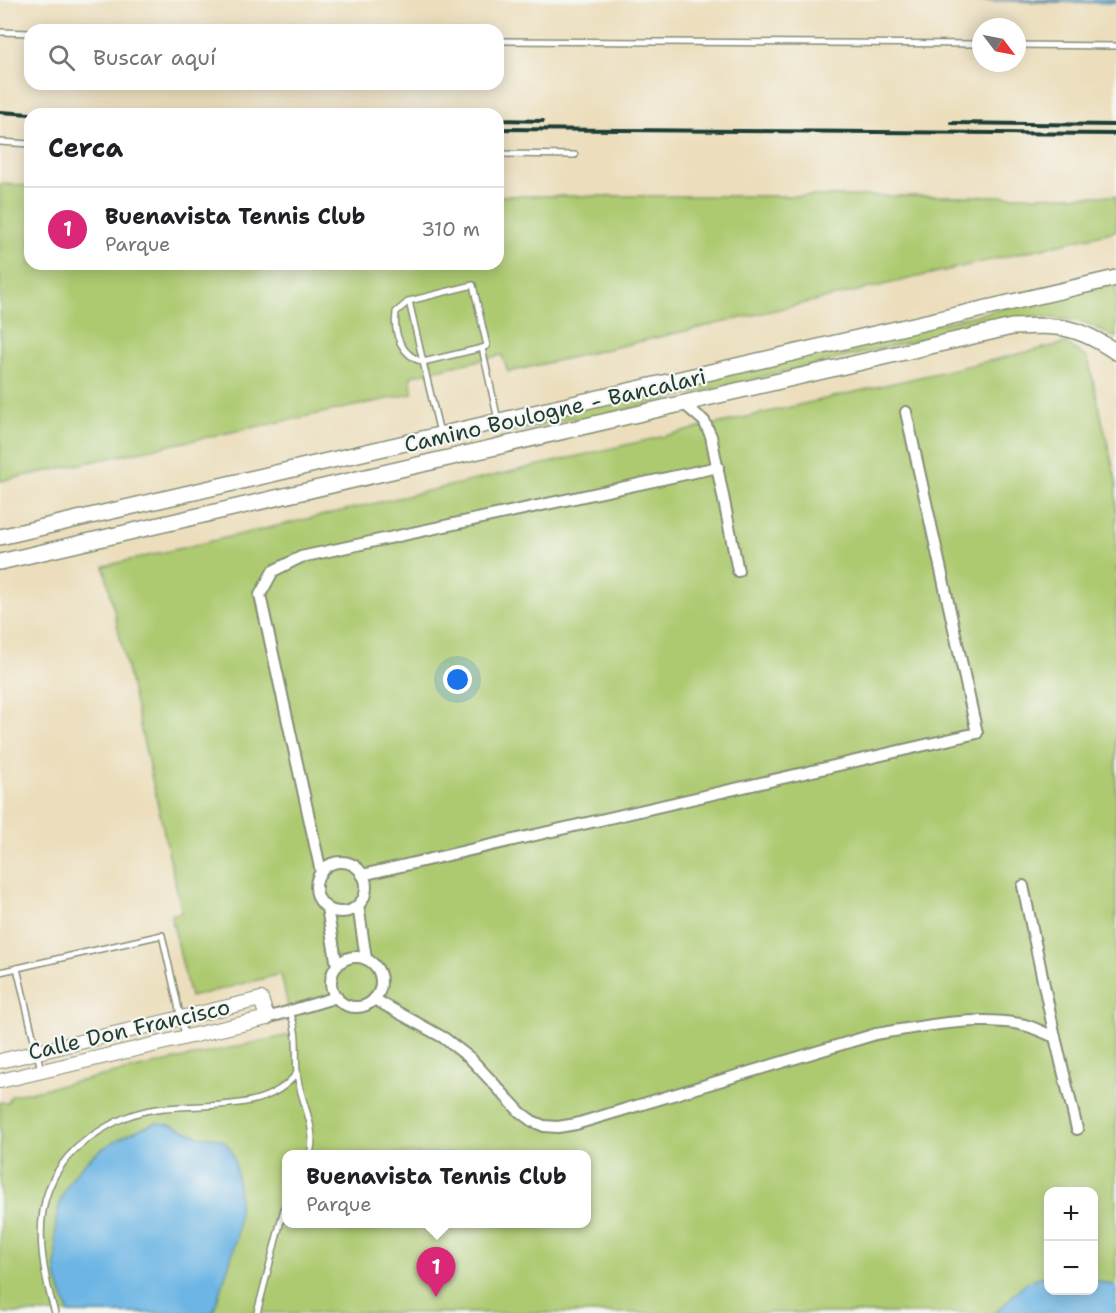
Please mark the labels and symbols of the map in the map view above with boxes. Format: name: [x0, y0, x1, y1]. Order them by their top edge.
north arrow: [972, 18, 1026, 72]
street label: Camino Boulogne - Bancalari: [401, 362, 709, 459]
your location: [443, 665, 472, 694]
street label: Calle Don Francisco: [25, 992, 233, 1067]
pin: 1: [416, 1248, 456, 1297]

